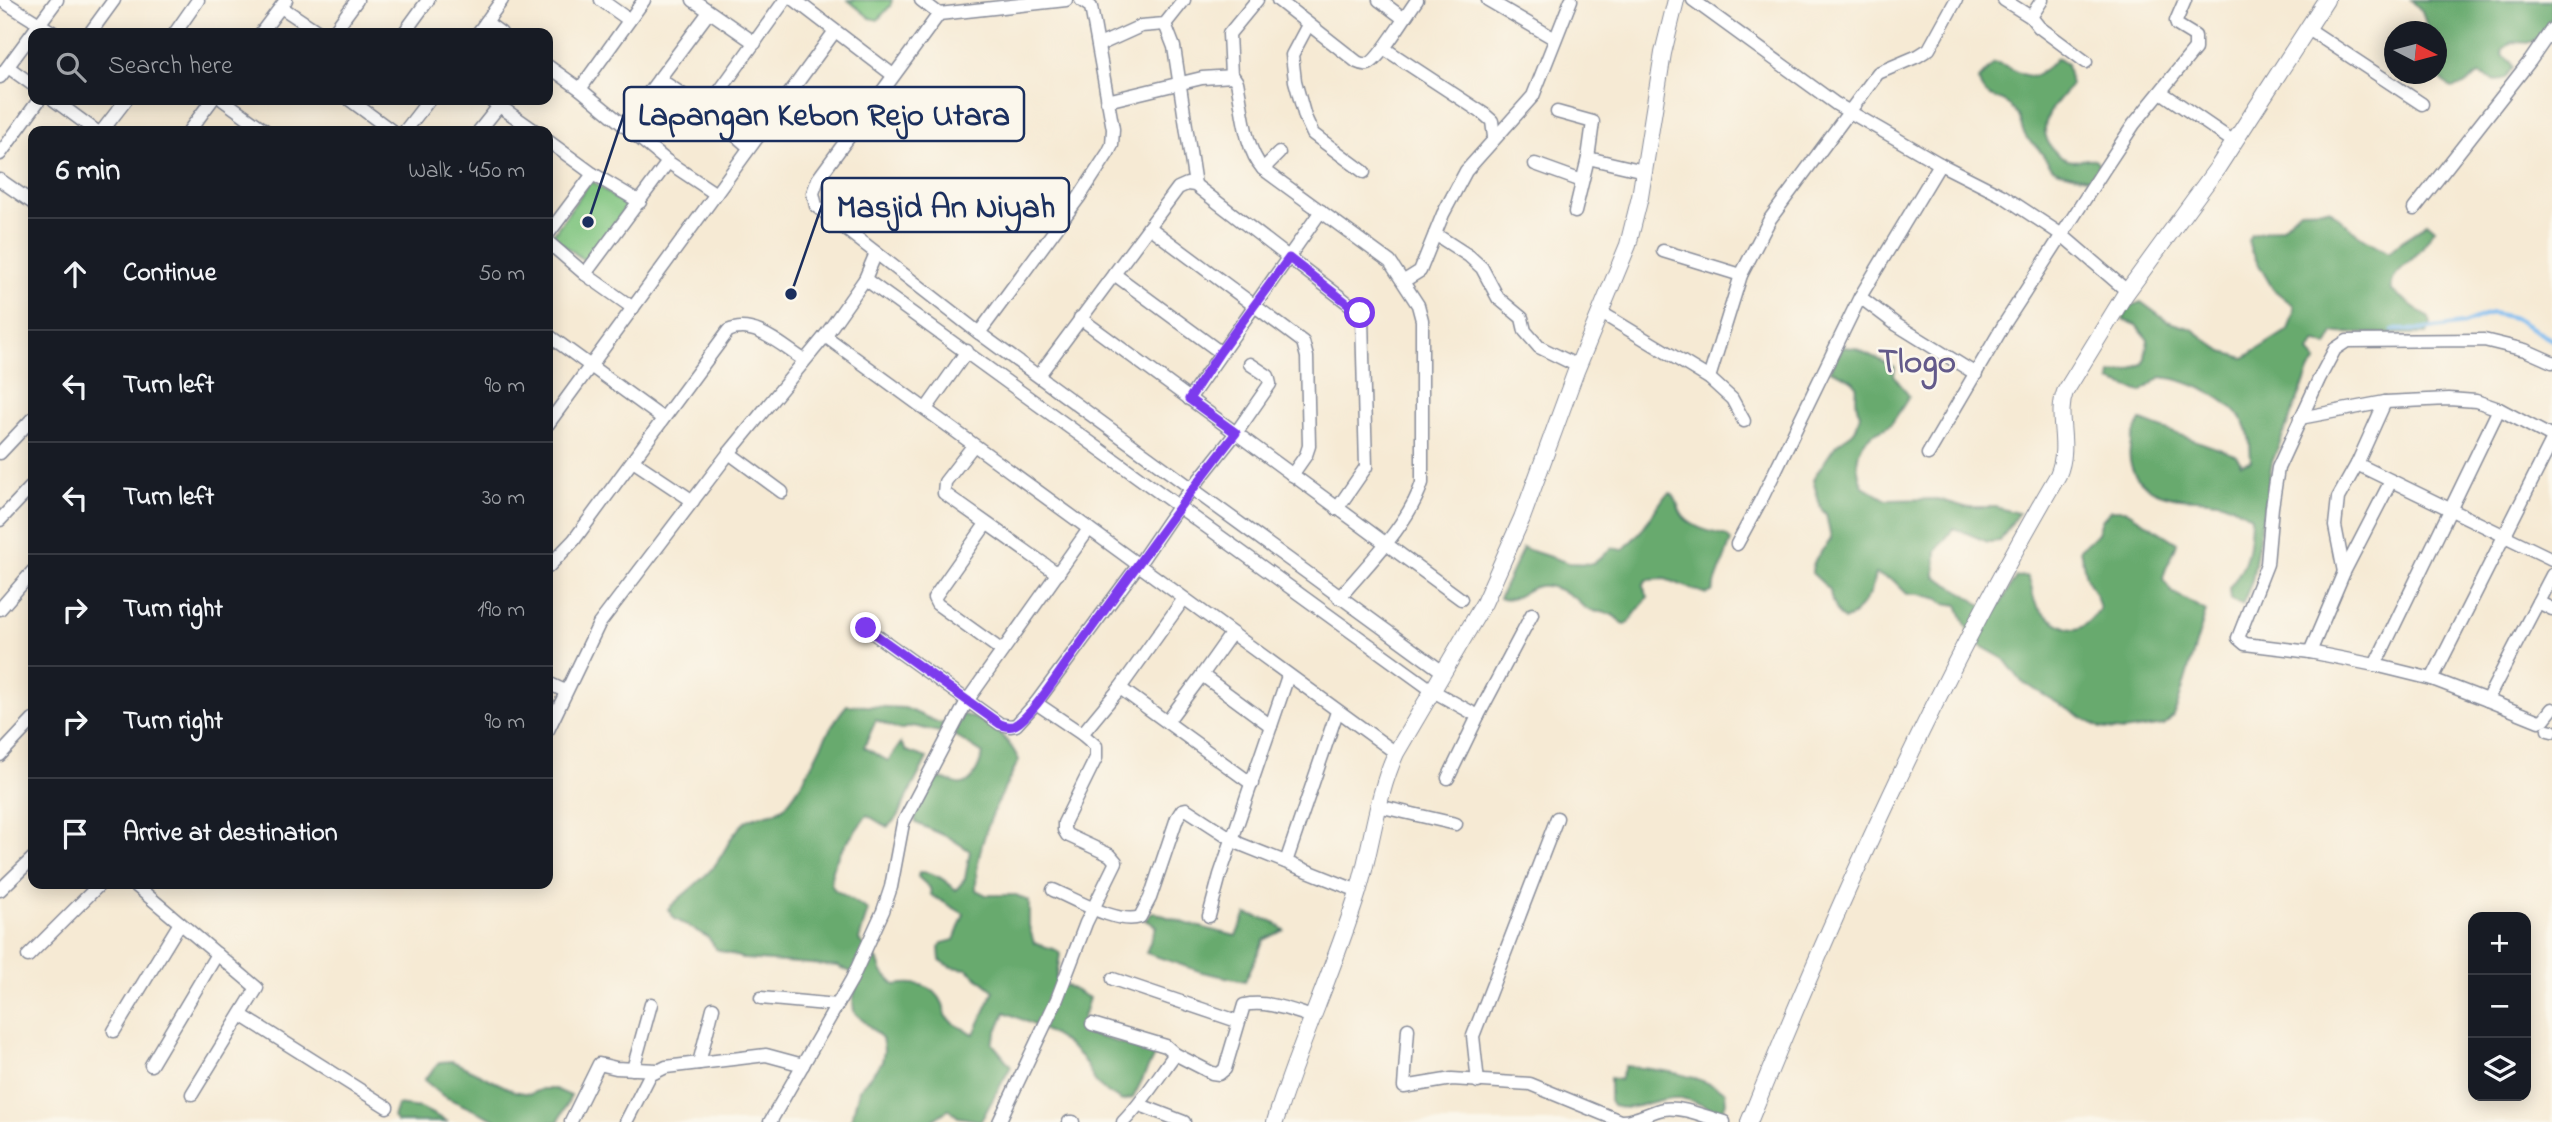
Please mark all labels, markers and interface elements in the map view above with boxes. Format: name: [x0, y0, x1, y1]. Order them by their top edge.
north arrow: [2384, 21, 2447, 84]
search box: [28, 28, 553, 105]
icon: search: [52, 48, 90, 86]
text: Search here: [108, 48, 233, 86]
callout: Lapangan Kebon Rejo Utara: [624, 87, 1024, 141]
text: Lapangan Kebon Rejo Utara: [638, 93, 1010, 142]
text: 6 min: [56, 150, 120, 194]
text: Walk · 450 m: [408, 155, 525, 188]
callout: Masjid An Niyah: [822, 178, 1069, 232]
text: Masjid An Niyah: [837, 185, 1055, 234]
icon: ahead: [56, 255, 94, 293]
text: Continue: [123, 255, 216, 293]
text: 50 m: [478, 258, 525, 291]
route start: [1344, 297, 1375, 328]
district label: Tlogo: [1878, 338, 1956, 390]
icon: left: [56, 367, 94, 405]
text: Turn left: [123, 367, 214, 405]
text: 90 m: [485, 370, 525, 403]
icon: left: [56, 479, 94, 517]
text: Turn left: [123, 479, 214, 517]
text: 30 m: [482, 482, 525, 515]
icon: right: [56, 591, 94, 629]
text: Turn right: [123, 591, 223, 629]
text: 190 m: [477, 594, 525, 627]
route end: [850, 612, 881, 643]
icon: right: [56, 703, 94, 741]
text: Turn right: [123, 703, 223, 741]
text: 90 m: [485, 706, 525, 739]
icon: arrive: [56, 815, 94, 853]
text: Arrive at destination: [123, 815, 338, 853]
map controls: [2468, 912, 2531, 1101]
button: +: [2468, 912, 2531, 975]
button: −: [2468, 975, 2531, 1038]
button: layers: [2468, 1038, 2531, 1101]

